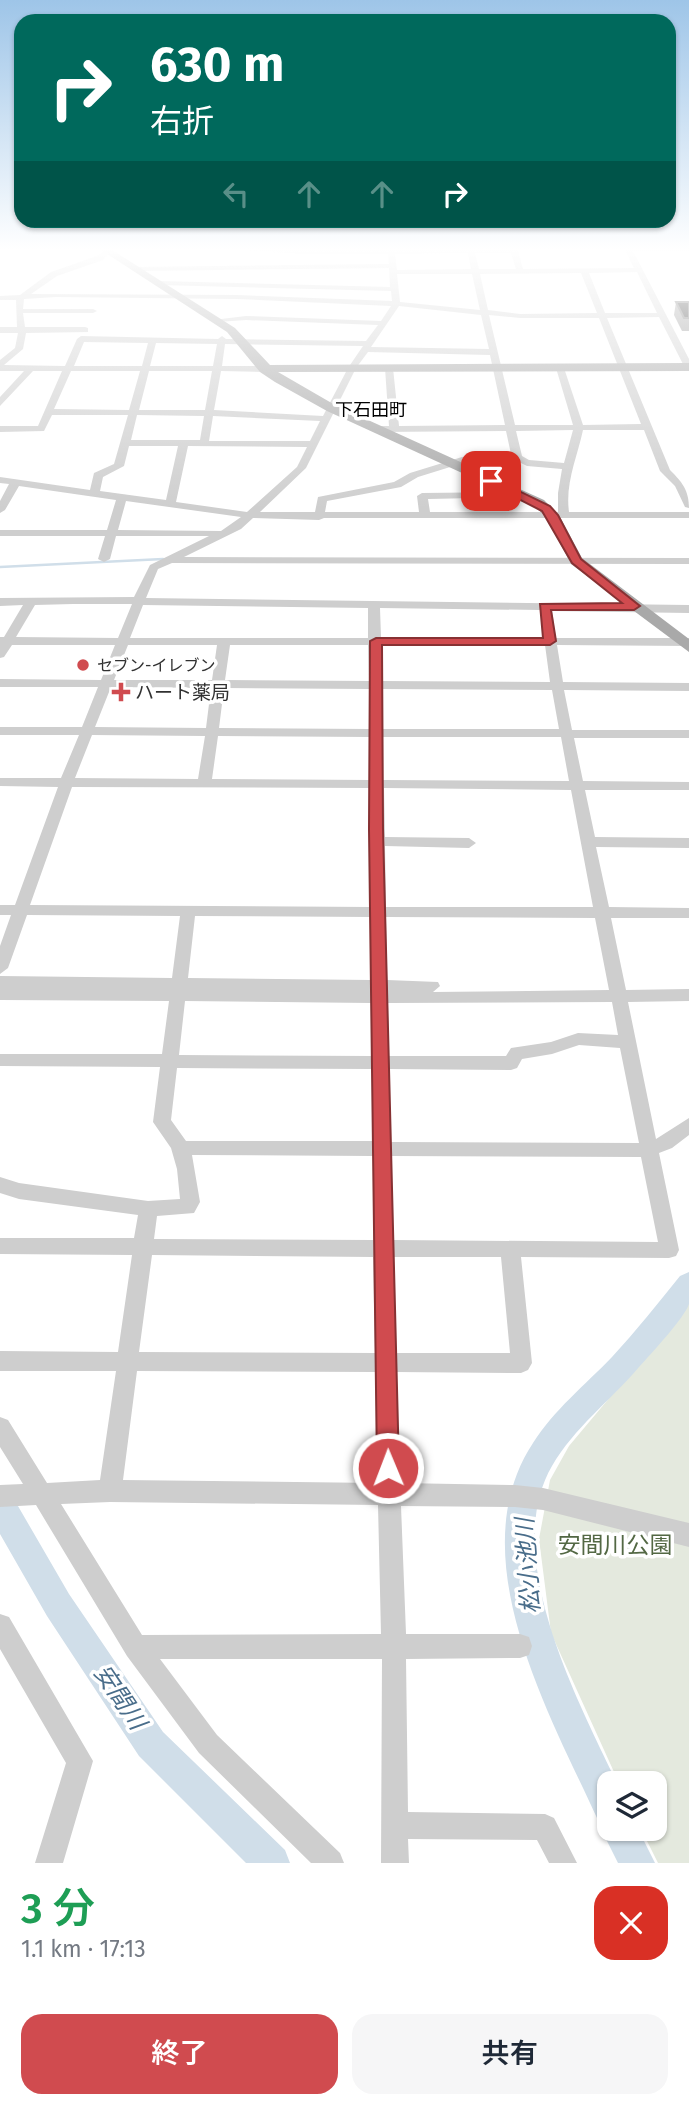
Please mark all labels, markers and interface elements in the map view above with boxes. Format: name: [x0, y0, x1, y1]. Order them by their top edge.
text: 630 m: [150, 35, 284, 94]
icon: right: [35, 42, 126, 133]
text: 右折: [150, 102, 214, 140]
icon: left: [217, 175, 255, 213]
icon: ahead: [290, 175, 328, 213]
icon: ahead: [363, 175, 401, 213]
icon: right: [436, 175, 474, 213]
district label: 下石田町: [335, 399, 407, 421]
pin: [461, 451, 521, 511]
icon: arrive: [472, 462, 510, 500]
place label: セブン-イレブン: [97, 656, 215, 675]
marker: セブン-イレブン: [75, 657, 91, 673]
place label: ハート薬局: [135, 681, 230, 704]
marker: ハート薬局: [113, 684, 129, 700]
position arrow: [351, 1431, 425, 1505]
water label: 松小池川: [510, 1514, 545, 1615]
park label: 安間川公園: [558, 1531, 673, 1559]
water label: 安間川: [88, 1659, 153, 1737]
map controls: [597, 1771, 667, 1841]
button: layers: [597, 1771, 667, 1841]
text: 3 分: [21, 1884, 95, 1934]
button: close: [594, 1886, 668, 1960]
text: 1.1 km · 17:13: [21, 1935, 146, 1963]
button: 終了: [21, 2014, 338, 2094]
button: 共有: [352, 2014, 668, 2094]

